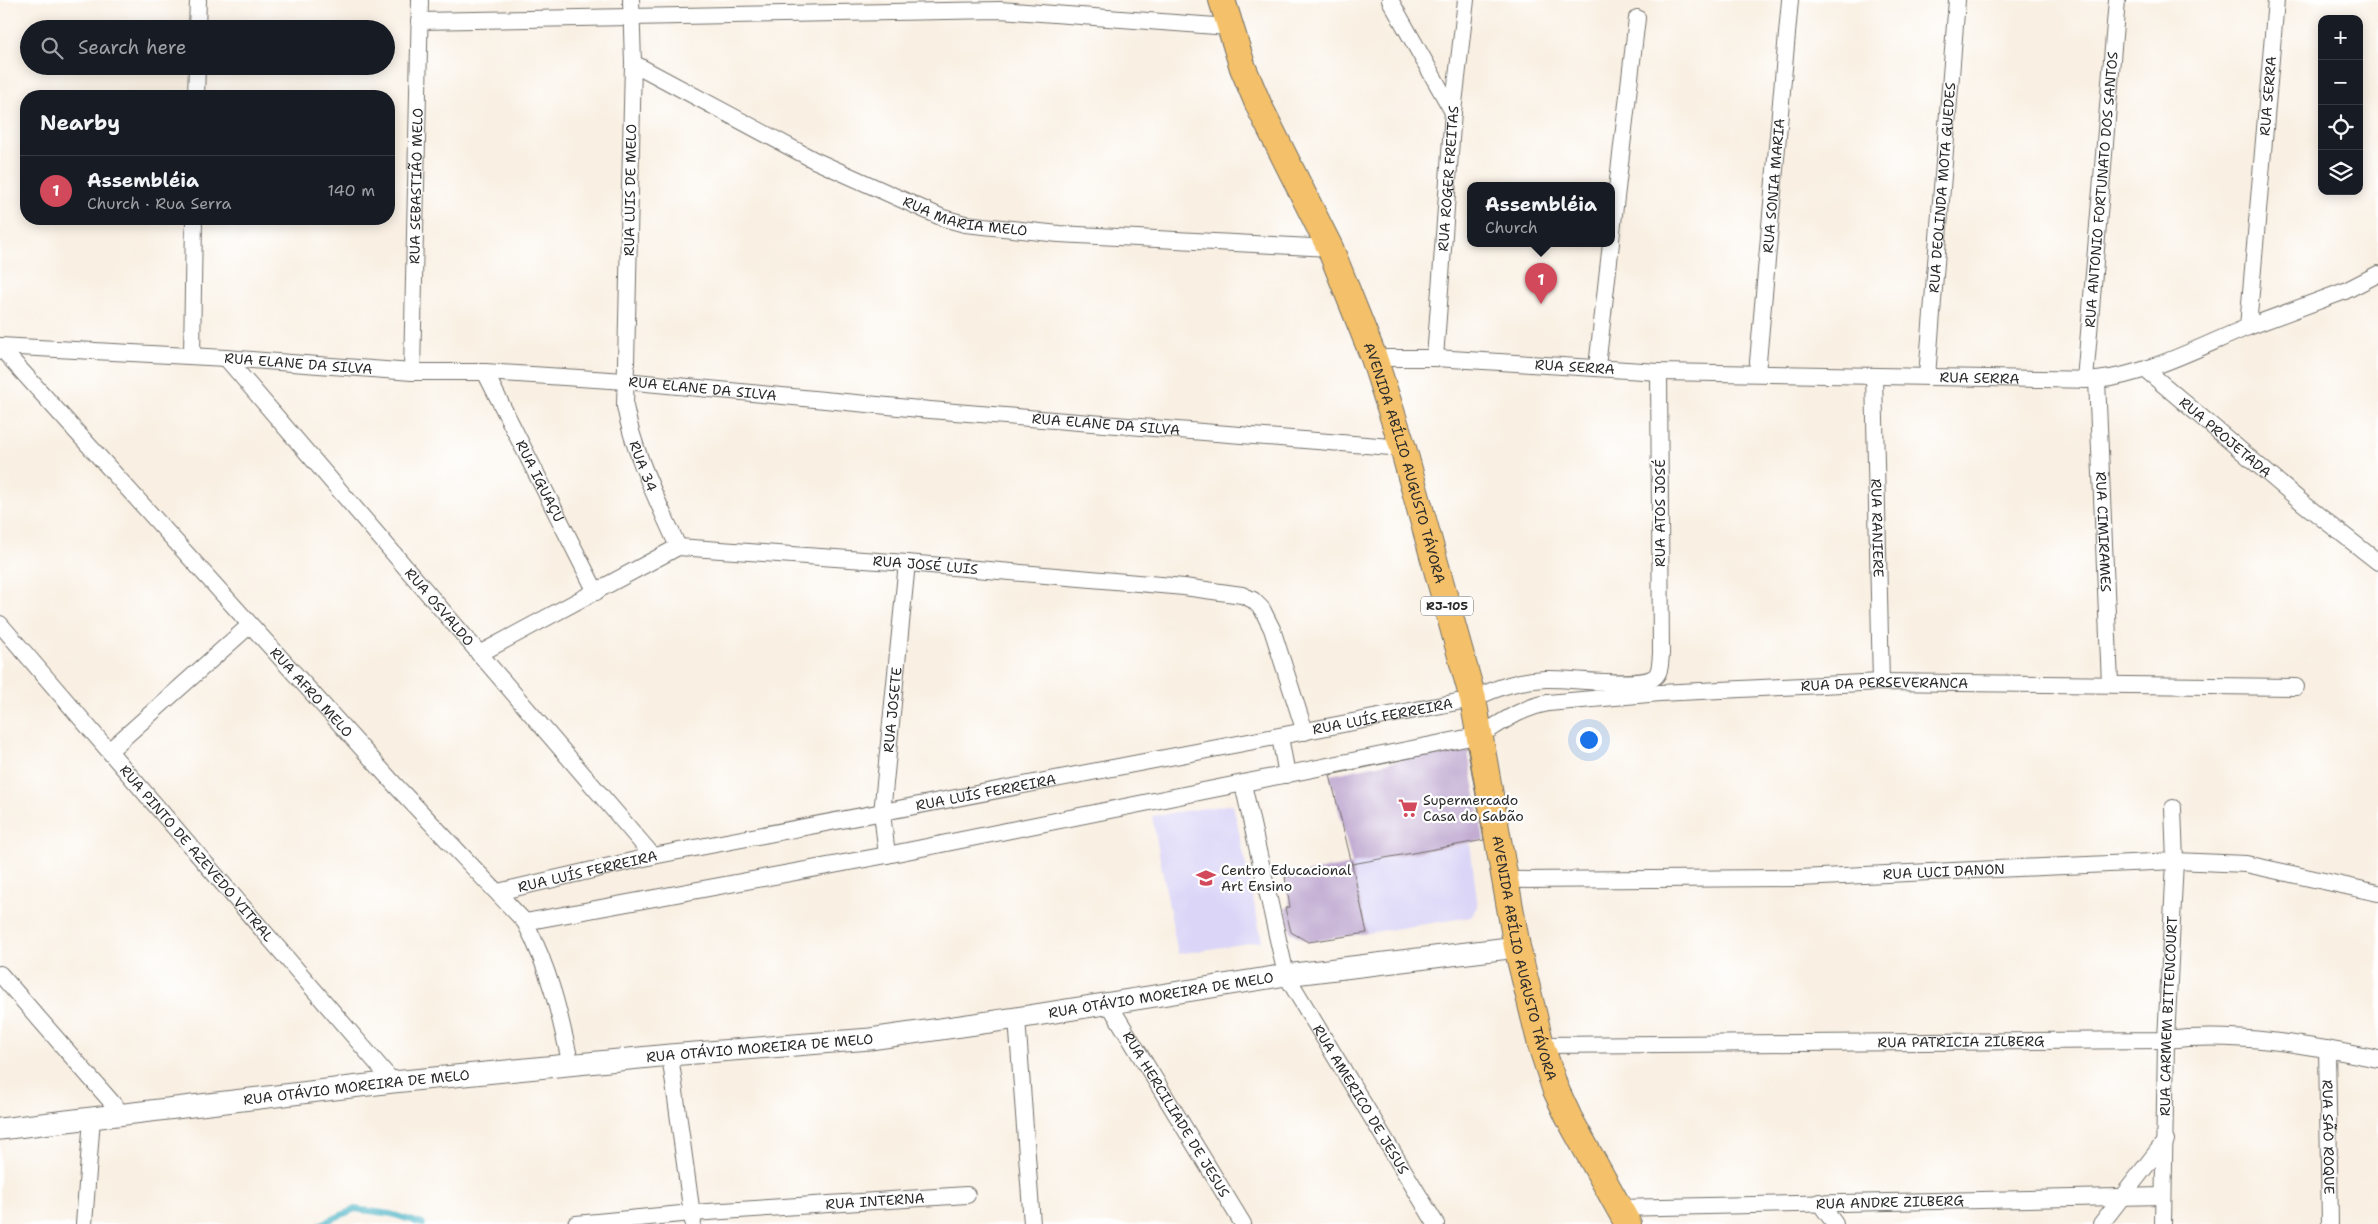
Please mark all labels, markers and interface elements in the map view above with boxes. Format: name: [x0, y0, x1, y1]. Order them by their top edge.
map controls: [2318, 15, 2363, 195]
button: +: [2318, 15, 2363, 60]
search box: [20, 20, 395, 75]
icon: search: [38, 34, 66, 62]
text: Search here: [78, 35, 187, 60]
street label: RUA ANTONIO FORTUNATO DOS SANTOS: [2080, 51, 2122, 328]
street label: RUA SERRA: [2255, 55, 2280, 137]
button: −: [2318, 60, 2363, 105]
street label: RUA DEOLINDA MOTA GUEDES: [1925, 81, 1959, 294]
street label: RUA ROGER FREITAS: [1434, 104, 1463, 252]
button: locate: [2318, 105, 2363, 150]
street label: RUA SEBASTIÃO MELO: [405, 108, 427, 264]
text: Nearby: [40, 109, 120, 137]
street label: RUA SONIA MARIA: [1759, 118, 1788, 254]
street label: RUA LUIS DE MELO: [620, 124, 640, 256]
button: layers: [2318, 150, 2363, 195]
text: Assembléia: [87, 168, 199, 193]
text: 1: [52, 180, 60, 201]
text: 140 m: [328, 180, 375, 201]
popup: [1467, 182, 1615, 247]
street label: RUA MARIA MELO: [900, 192, 1028, 240]
text: Assembléia: [1485, 192, 1597, 217]
text: Church · Rua Serra: [87, 193, 231, 214]
text: Church: [1485, 217, 1538, 238]
pin: 1: [1525, 263, 1557, 304]
street label: AVENIDA ABÍLIO AUGUSTO TÁVORA: [1360, 340, 1449, 586]
street label: RUA ELANE DA SILVA: [224, 349, 373, 378]
street label: RUA SERRA: [1534, 355, 1615, 378]
street label: RUA SERRA: [1939, 368, 2020, 388]
street label: RUA ELANE DA SILVA: [628, 372, 777, 404]
street label: RUA PROJETADA: [2176, 393, 2275, 481]
street label: RUA ELANE DA SILVA: [1031, 409, 1181, 439]
street label: RUA IGUAÇU: [512, 437, 568, 525]
street label: RUA 34: [625, 438, 661, 494]
street label: RUA ATOS JOSÉ: [1651, 459, 1669, 567]
street label: RUA CIMIRAMES: [2092, 471, 2115, 593]
street label: RUA RANIERE: [1867, 478, 1888, 578]
street label: RUA JOSÉ LUIS: [872, 552, 979, 578]
street label: RUA OSVALDO: [401, 564, 478, 650]
road number: RJ-105: [1421, 596, 1473, 616]
street label: RUA AFRO MELO: [266, 644, 357, 741]
street label: RUA JOSETE: [879, 666, 906, 753]
street label: RUA DA PERSEVERANCA: [1800, 673, 1968, 695]
street label: RUA LUÍS FERREIRA: [1311, 694, 1454, 739]
your location: [1576, 727, 1602, 753]
street label: RUA PINTO DE AZEVEDO VITRAL: [116, 761, 278, 945]
street label: RUA LUÍS FERREIRA: [914, 770, 1057, 815]
place label: Supermercado Casa do Sabão: [1423, 791, 1524, 825]
supermarket icon: Supermercado Casa do Sabão: [1397, 797, 1419, 819]
street label: AVENIDA ABÍLIO AUGUSTO TÁVORA: [1488, 834, 1561, 1083]
street label: RUA LUÍS FERREIRA: [516, 846, 659, 896]
street label: RUA LUCI DANON: [1882, 860, 2005, 883]
place label: Centro Educacional Art Ensino: [1221, 861, 1352, 895]
school or university icon: Centro Educacional Art Ensino: [1195, 867, 1217, 889]
street label: RUA CARMEM BITTENCOURT: [2156, 915, 2181, 1116]
street label: RUA OTÁVIO MOREIRA DE MELO: [1047, 968, 1275, 1022]
street label: RUA AMERICO DE JESUS: [1309, 1021, 1413, 1178]
street label: RUA HERCILIADE DE JESUS: [1119, 1028, 1234, 1201]
street label: RUA OTÁVIO MOREIRA DE MELO: [645, 1030, 874, 1066]
street label: RUA PATRICIA ZILBERG: [1877, 1032, 2045, 1051]
street label: RUA OTÁVIO MOREIRA DE MELO: [242, 1066, 471, 1109]
street label: RUA SÃO ROQUE: [2319, 1080, 2338, 1195]
street label: RUA INTERNA: [825, 1189, 925, 1213]
street label: RUA ANDRE ZILBERG: [1816, 1191, 1965, 1213]

